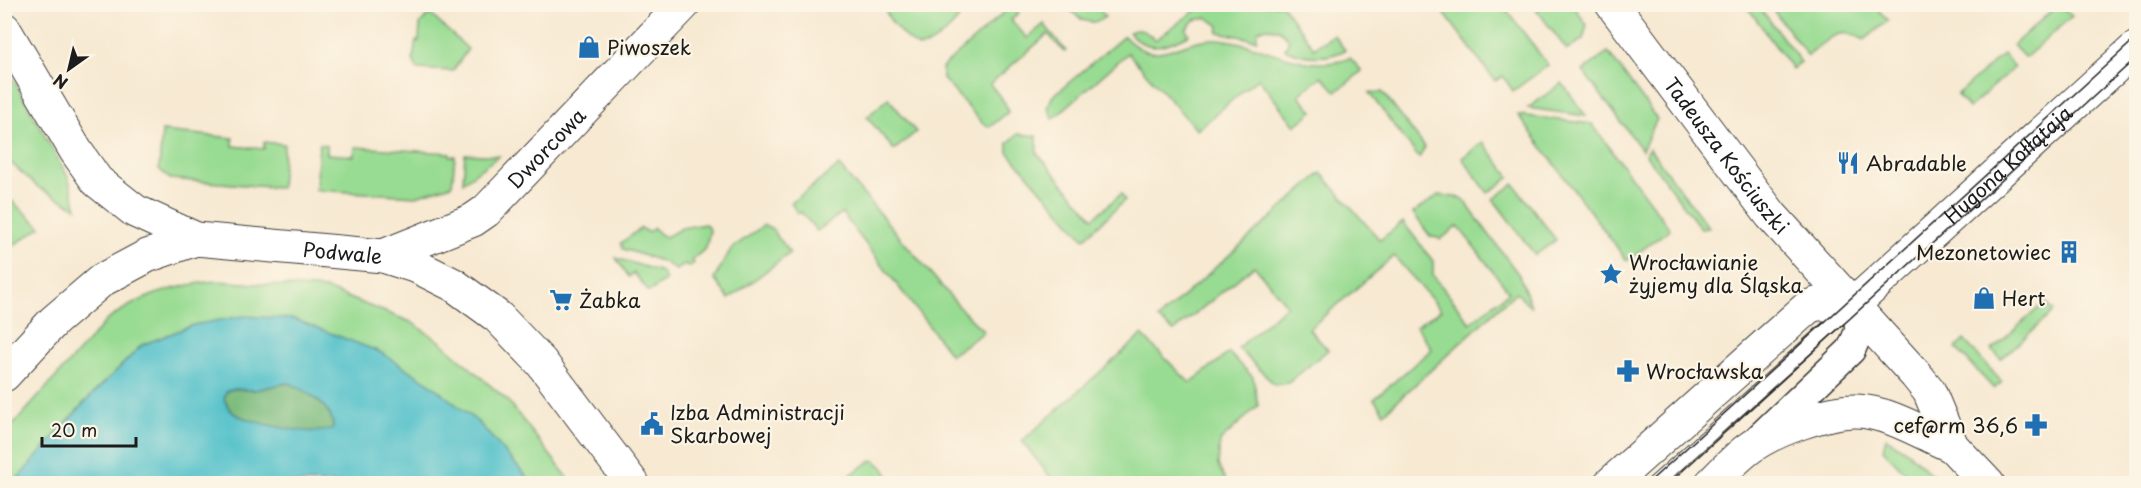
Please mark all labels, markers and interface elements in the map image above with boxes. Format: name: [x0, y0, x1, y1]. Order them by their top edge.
place label: Piwoszek: [607, 32, 691, 62]
shop icon: Piwoszek: [576, 34, 602, 60]
north arrow: [39, 39, 99, 99]
text: N: [48, 69, 72, 96]
street label: Tadeusza Kościuszki: [1657, 71, 1796, 241]
street label: Hugona Kołłątaja: [1937, 98, 2079, 231]
street label: Dworcowa: [500, 100, 593, 195]
place label: Abradable: [1866, 148, 1967, 178]
restaurant icon: Abradable: [1835, 150, 1861, 176]
street label: Podwale: [302, 234, 384, 271]
place label: Mezonetowiec: [1916, 237, 2051, 267]
building icon: Mezonetowiec: [2056, 239, 2082, 265]
place label: Wrocławianie żyjemy dla Śląska: [1629, 247, 1804, 300]
place icon: Wrocławianie żyjemy dla Śląska: [1598, 261, 1624, 287]
place label: Hert: [2002, 283, 2045, 313]
place label: Żabka: [579, 285, 641, 315]
shop icon: Hert: [1971, 285, 1997, 311]
supermarket icon: Żabka: [548, 287, 574, 313]
place label: Wrocławska: [1646, 356, 1764, 386]
pharmacy icon: Wrocławska: [1615, 358, 1641, 384]
place label: Izba Administracji Skarbowej: [670, 397, 845, 450]
scale bar: [42, 410, 136, 448]
place label: cef@rm 36,6: [1893, 410, 2018, 440]
public building icon: Izba Administracji Skarbowej: [639, 411, 665, 437]
pharmacy icon: cef@rm 36,6: [2023, 412, 2049, 438]
text: 20 m: [51, 416, 97, 443]

